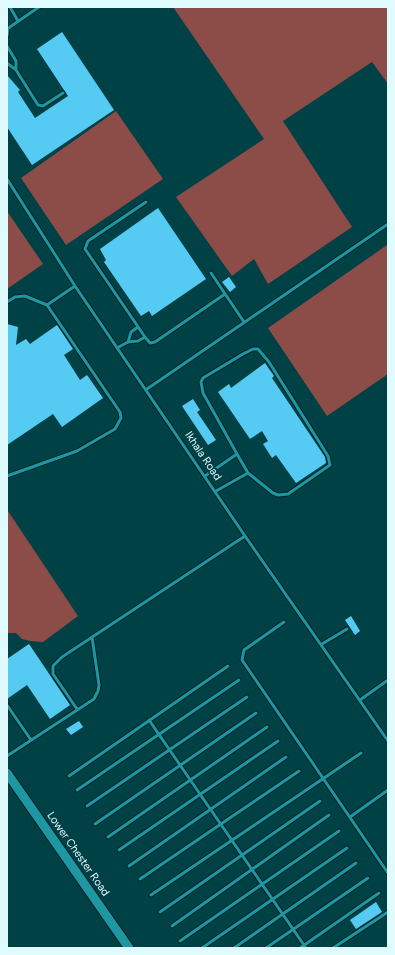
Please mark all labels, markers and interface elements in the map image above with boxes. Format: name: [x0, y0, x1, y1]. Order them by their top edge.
street label: Ikhala Road: [182, 429, 224, 483]
street label: Lower Chester Road: [44, 809, 112, 899]

